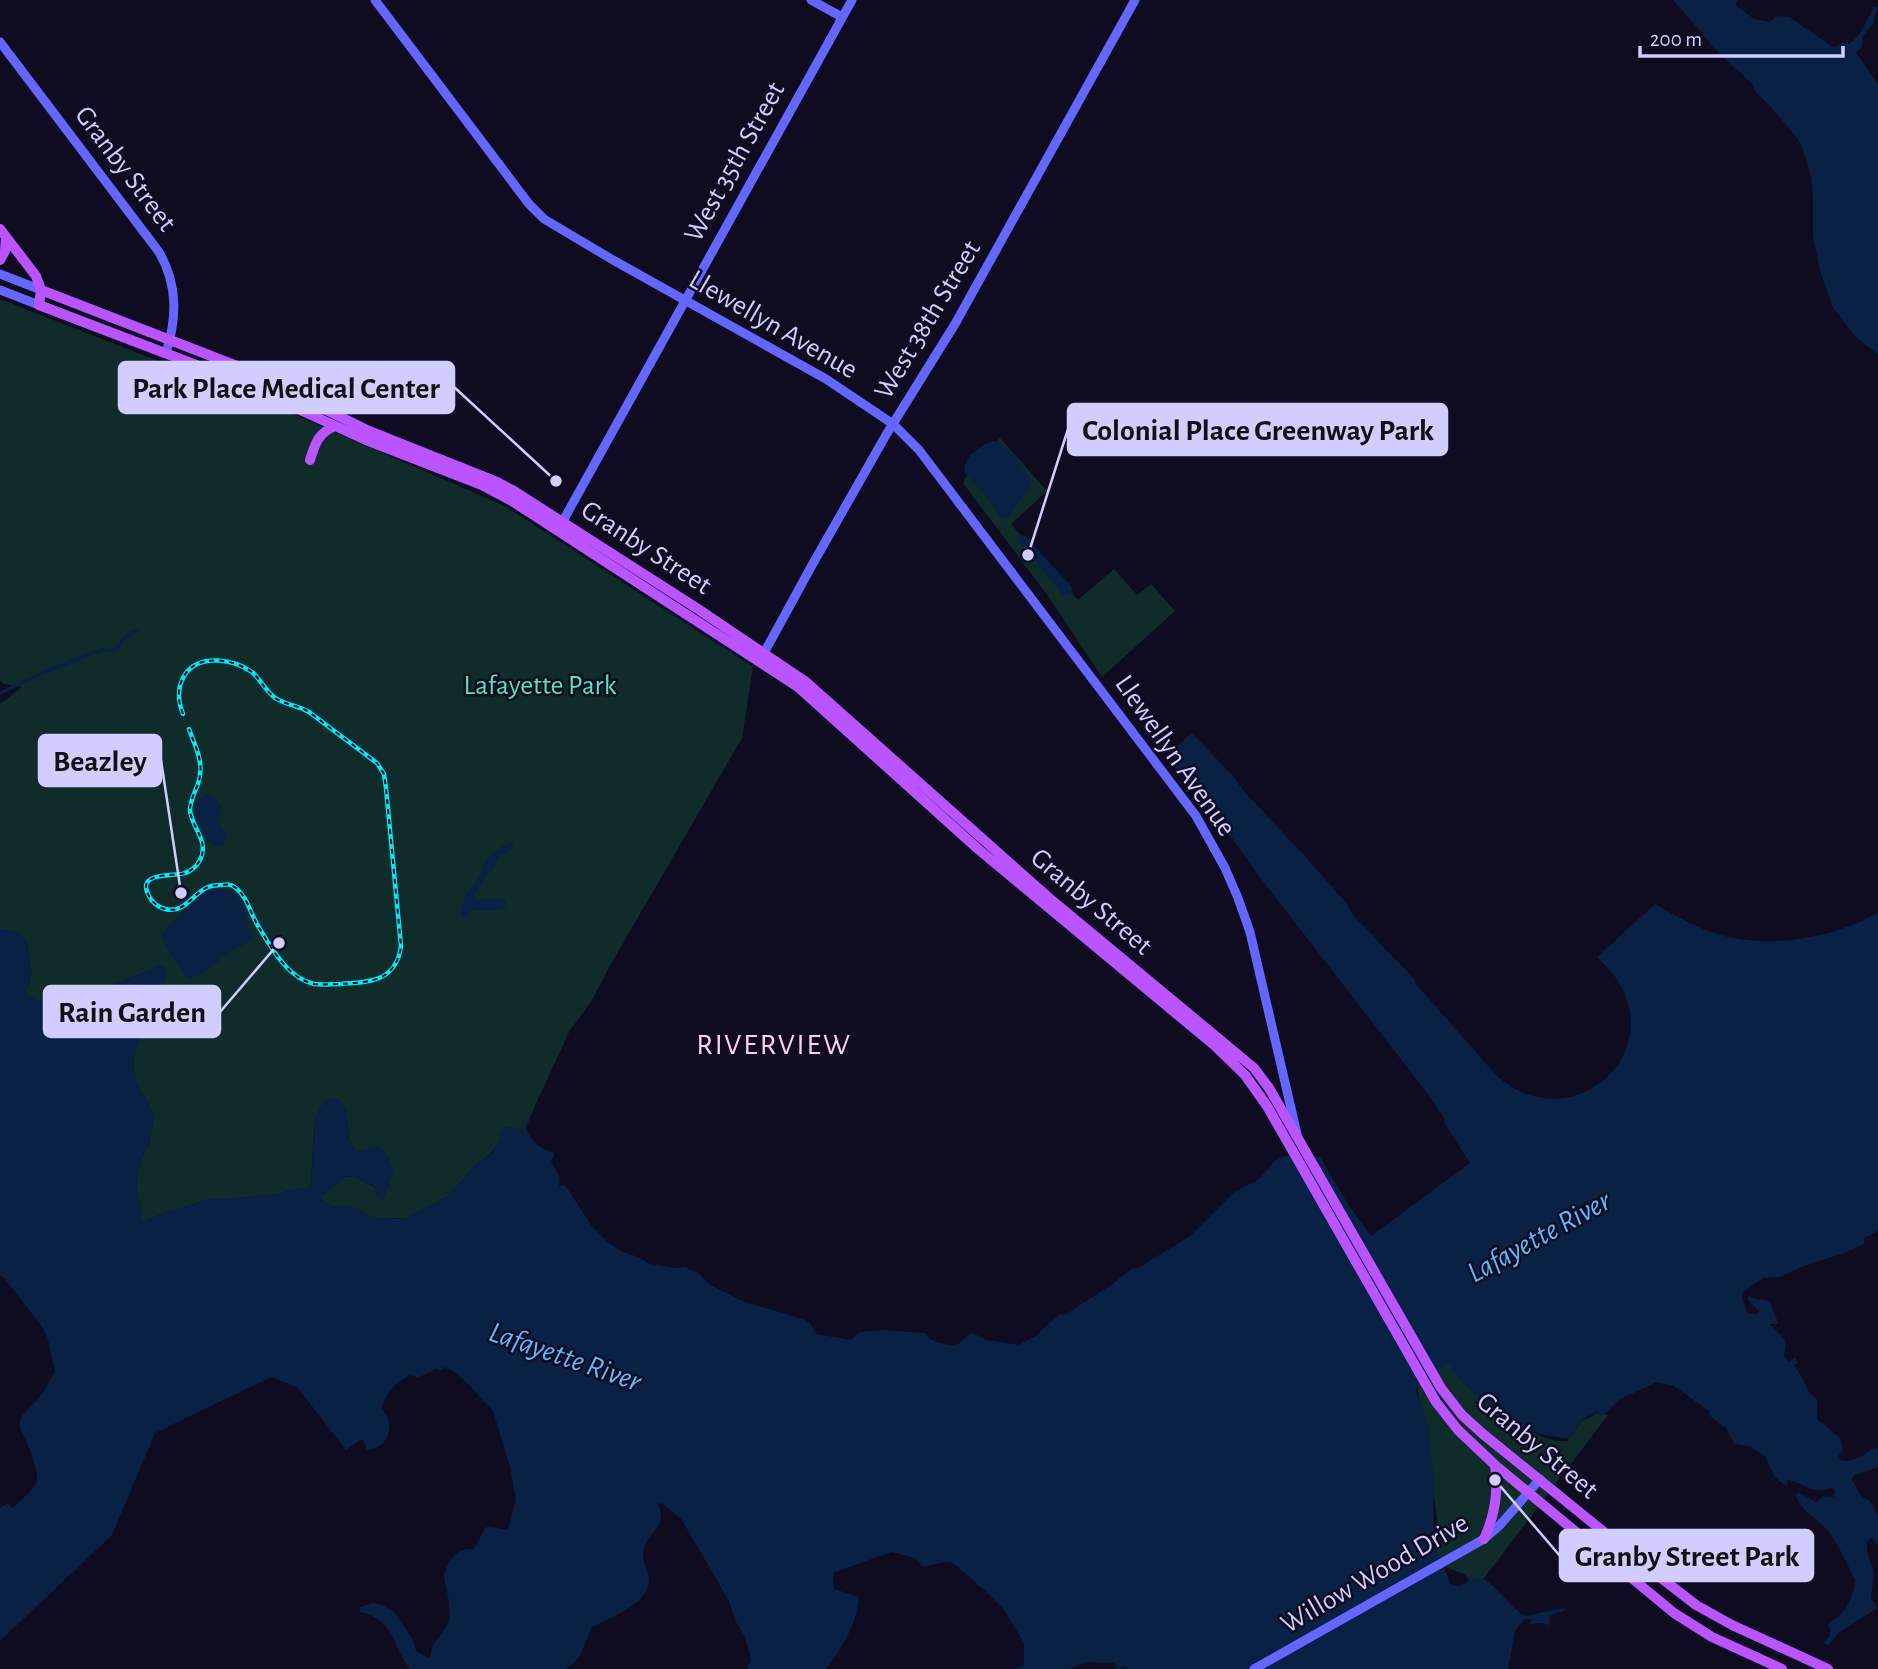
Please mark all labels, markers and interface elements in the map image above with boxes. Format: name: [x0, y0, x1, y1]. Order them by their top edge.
scale bar: [1640, 14, 1843, 58]
text: 200 m: [1650, 29, 1702, 50]
street label: West 35th Street: [680, 77, 790, 247]
street label: Granby Street: [69, 101, 181, 237]
street label: West 38th Street: [870, 236, 986, 404]
street label: Llewellyn Avenue: [684, 266, 862, 384]
callout: Park Place Medical Center: [119, 362, 454, 413]
text: Park Place Medical Center: [132, 374, 440, 404]
callout: Colonial Place Greenway Park: [1068, 404, 1447, 455]
text: Colonial Place Greenway Park: [1082, 416, 1434, 446]
street label: Granby Street: [576, 496, 716, 600]
street label: Llewellyn Avenue: [1109, 670, 1241, 842]
park label: Lafayette Park: [464, 672, 617, 700]
callout: Beazley: [39, 735, 161, 786]
text: Beazley: [53, 747, 148, 777]
street label: Granby Street: [1025, 844, 1157, 961]
callout: Rain Garden: [44, 986, 220, 1037]
text: Rain Garden: [58, 998, 206, 1028]
district label: RIVERVIEW: [696, 1030, 852, 1060]
water label: Lafayette River: [1462, 1185, 1617, 1289]
water label: Lafayette River: [485, 1317, 646, 1397]
street label: Granby Street: [1471, 1388, 1603, 1505]
street label: Willow Wood Drive: [1277, 1509, 1473, 1639]
callout: Granby Street Park: [1560, 1530, 1813, 1581]
text: Granby Street Park: [1575, 1542, 1799, 1572]

